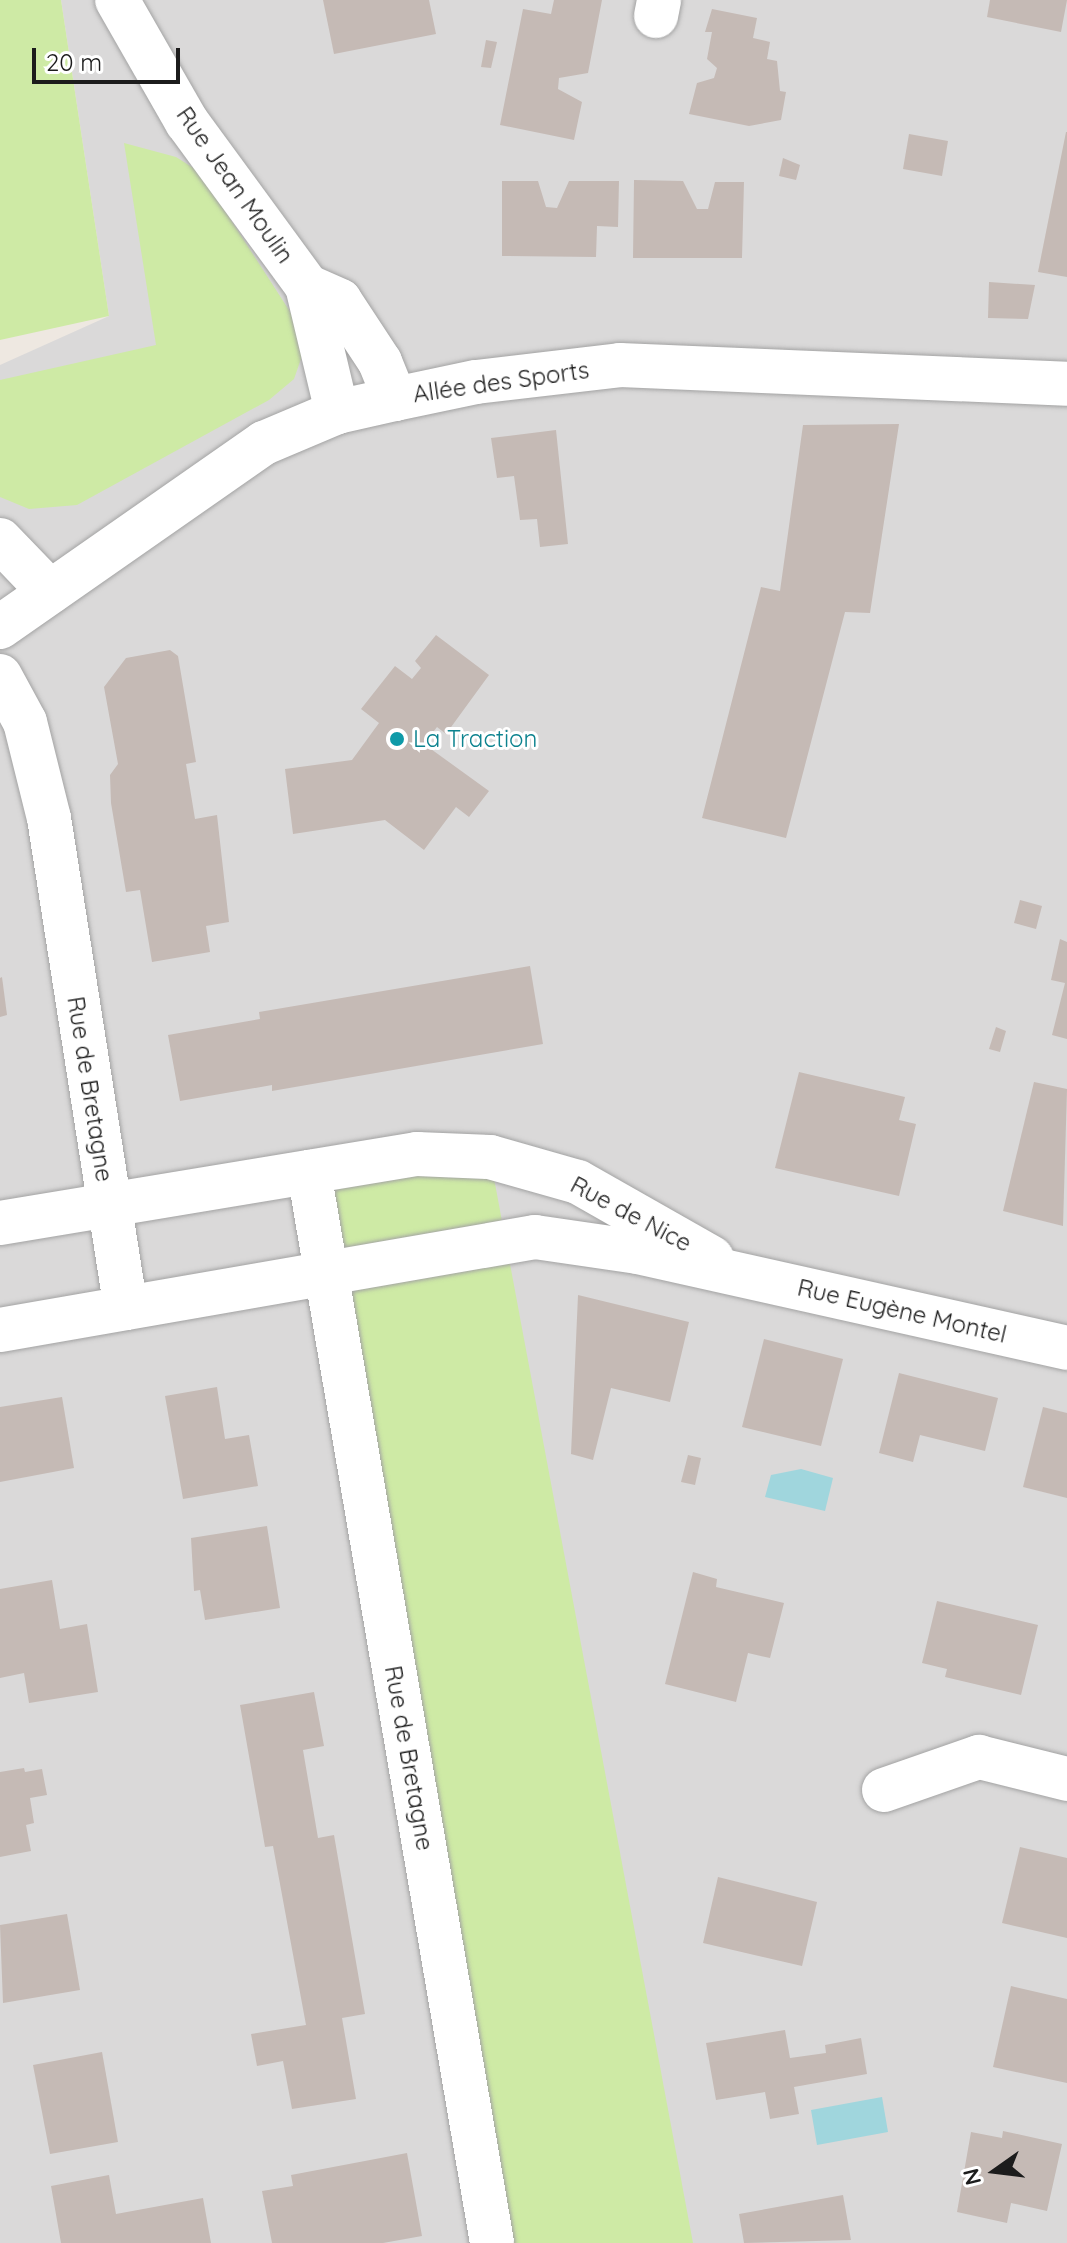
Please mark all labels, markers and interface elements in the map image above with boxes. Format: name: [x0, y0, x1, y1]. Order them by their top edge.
scale bar: [36, 32, 184, 82]
text: 20 m: [46, 47, 102, 77]
street label: Rue Jean Moulin: [170, 101, 300, 269]
street label: Allée des Sports: [411, 355, 591, 409]
place label: La Traction: [413, 725, 537, 753]
marker: La Traction: [388, 730, 406, 748]
street label: Rue de Bretagne: [61, 994, 119, 1184]
street label: Rue de Nice: [566, 1170, 696, 1258]
street label: Rue Eugène Montel: [795, 1273, 1009, 1349]
street label: Rue de Bretagne: [379, 1663, 439, 1853]
north arrow: [955, 2131, 1035, 2211]
text: N: [956, 2166, 987, 2188]

